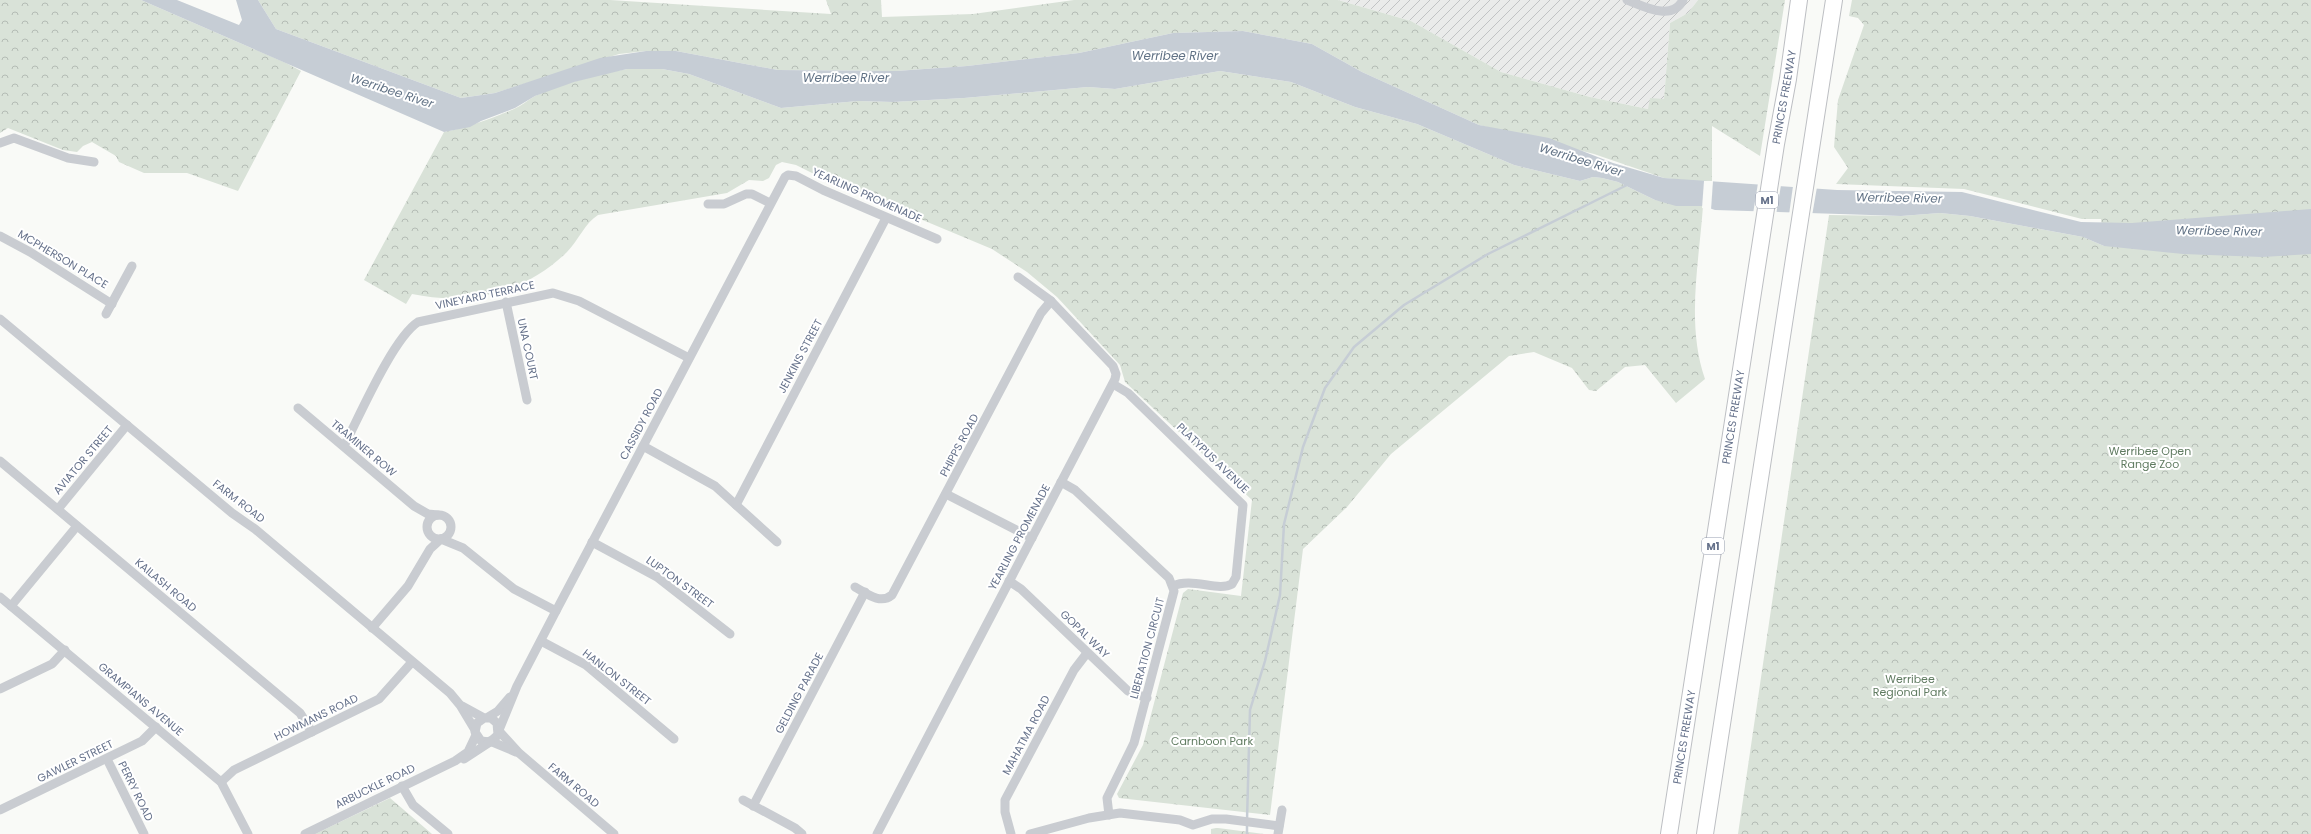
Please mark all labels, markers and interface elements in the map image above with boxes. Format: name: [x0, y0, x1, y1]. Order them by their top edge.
water label: Werribee River: [1132, 47, 1219, 64]
street label: PRINCES FREEWAY: [1768, 48, 1800, 145]
water label: Werribee River: [348, 69, 436, 112]
water label: Werribee River: [803, 69, 890, 86]
water label: Werribee River: [1537, 139, 1625, 180]
street label: YEARLING PROMENADE: [810, 164, 924, 226]
water label: Werribee River: [1856, 188, 1943, 207]
road number: M1: [1756, 192, 1778, 208]
water label: Werribee River: [2176, 221, 2263, 240]
street label: MCPHERSON PLACE: [15, 226, 111, 292]
street label: VINEYARD TERRACE: [434, 277, 536, 313]
street label: JENKINS STREET: [774, 316, 826, 396]
street label: UNA COURT: [514, 317, 542, 381]
street label: PRINCES FREEWAY: [1718, 368, 1748, 465]
street label: CASSIDY ROAD: [615, 385, 667, 463]
street label: PHIPPS ROAD: [936, 410, 982, 479]
street label: TRAMINER ROW: [328, 416, 400, 480]
street label: PLATYPUS AVENUE: [1173, 419, 1253, 497]
street label: AVIATOR STREET: [49, 422, 117, 498]
park label: Werribee Open Range Zoo: [2109, 443, 2191, 472]
street label: FARM ROAD: [209, 475, 269, 527]
street label: YEARLING PROMENADE: [984, 481, 1054, 593]
road number: M1: [1702, 538, 1724, 554]
street label: LUPTON STREET: [643, 552, 717, 612]
street label: KAILASH ROAD: [132, 554, 201, 616]
street label: LIBERATION CIRCUIT: [1126, 595, 1168, 700]
street label: GOPAL WAY: [1057, 606, 1114, 662]
street label: HANLON STREET: [579, 645, 655, 709]
street label: GELDING PARADE: [771, 650, 827, 736]
street label: GRAMPIANS AVENUE: [95, 658, 187, 740]
park label: Werribee Regional Park: [1873, 671, 1948, 700]
street label: PRINCES FREEWAY: [1669, 688, 1699, 785]
street label: HOWMANS ROAD: [271, 690, 361, 744]
street label: MAHATMA ROAD: [998, 692, 1054, 778]
park label: Carnboon Park: [1171, 733, 1253, 749]
street label: GAWLER STREET: [34, 736, 116, 786]
street label: PERRY ROAD: [115, 758, 158, 824]
street label: FARM ROAD: [545, 759, 603, 811]
street label: ARBUCKLE ROAD: [332, 760, 418, 812]

